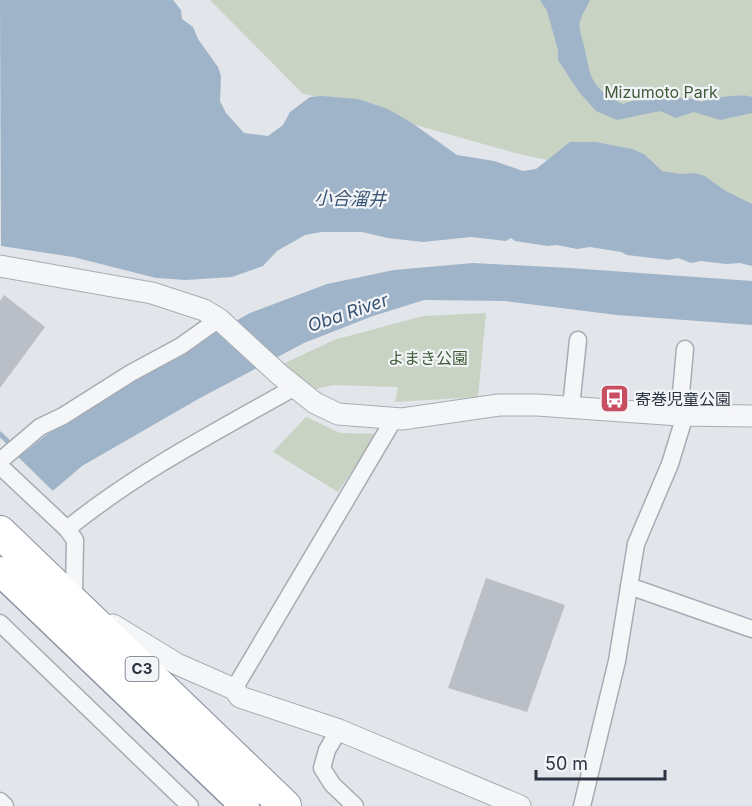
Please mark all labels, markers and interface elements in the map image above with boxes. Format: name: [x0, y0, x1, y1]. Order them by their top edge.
park label: Mizumoto Park: [604, 82, 718, 102]
water label: 小合溜井: [314, 187, 388, 210]
water label: Oba River: [305, 289, 392, 336]
park label: よまき公園: [388, 348, 468, 368]
bus stop icon: 寄巻児童公園: [598, 383, 630, 415]
place label: 寄巻児童公園: [635, 389, 731, 409]
road number: C3: [126, 657, 158, 681]
scale bar: [536, 743, 665, 781]
text: 50 m: [545, 753, 588, 774]

